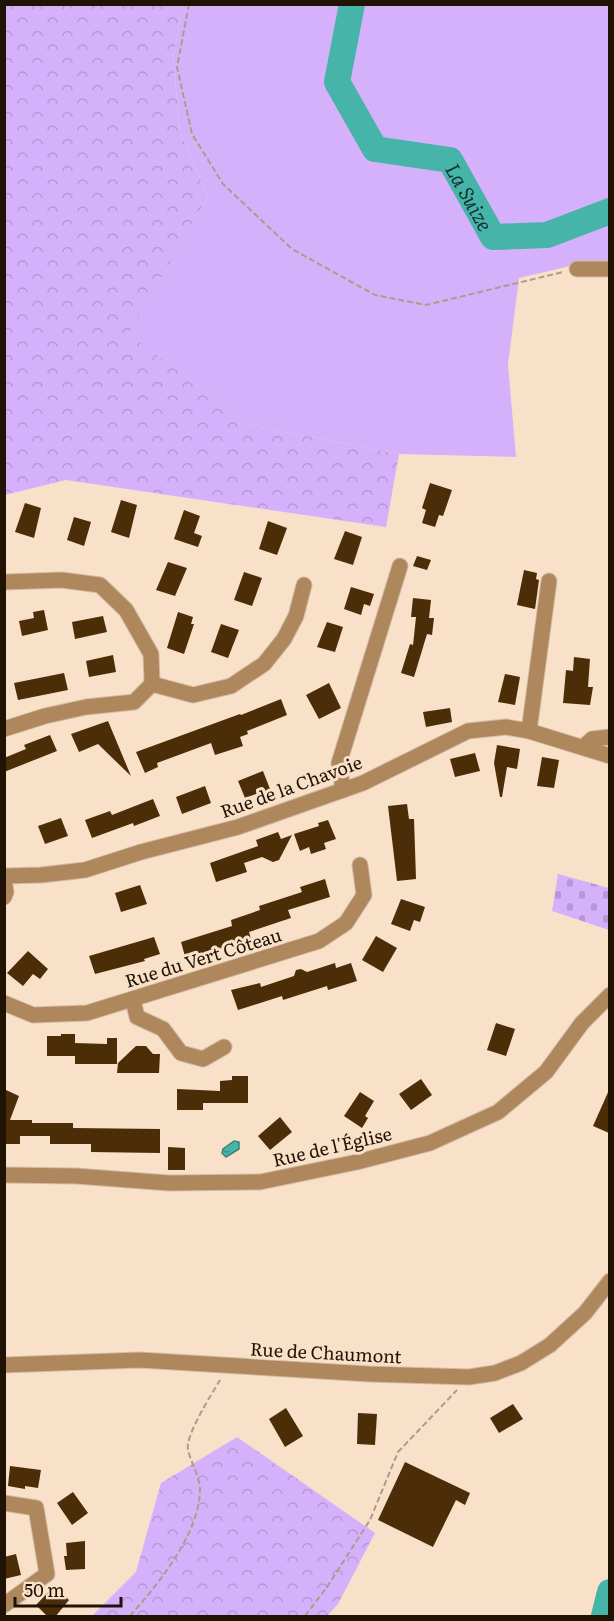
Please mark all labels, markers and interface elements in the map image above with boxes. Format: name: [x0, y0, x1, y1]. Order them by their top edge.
water label: La Suize: [439, 157, 501, 236]
street label: Rue de la Chavoie: [216, 748, 366, 824]
street label: Rue du Vert Côteau: [121, 920, 285, 994]
street label: Rue de l'Église: [270, 1119, 394, 1173]
street label: Rue de Chaumont: [250, 1335, 403, 1369]
scale bar: [15, 1570, 122, 1608]
text: 50 m: [24, 1576, 65, 1603]

